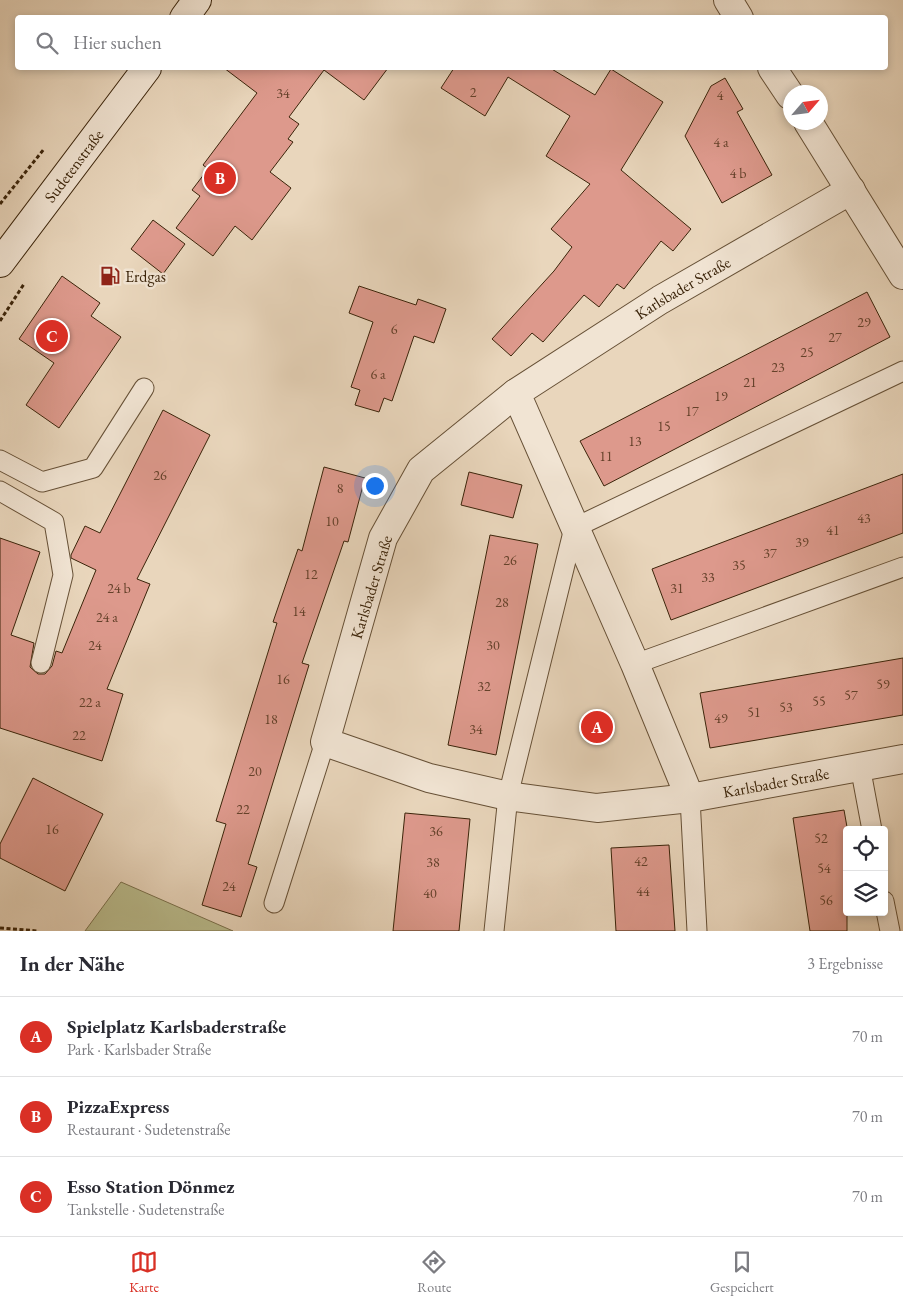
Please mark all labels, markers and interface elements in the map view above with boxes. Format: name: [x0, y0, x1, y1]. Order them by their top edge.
search box: [15, 15, 888, 70]
icon: search: [33, 29, 61, 57]
text: Hier suchen: [73, 30, 162, 55]
house number: 2: [470, 83, 477, 101]
house number: 34: [276, 84, 290, 102]
north arrow: [783, 85, 828, 130]
house number: 4: [717, 86, 724, 104]
street label: Sudetenstraße: [39, 125, 108, 207]
house number: 4 a: [713, 133, 729, 151]
pin: B: [204, 159, 236, 197]
house number: 4 b: [730, 164, 746, 182]
street label: Karlsbader Straße: [631, 252, 734, 324]
fuel station icon: Erdgas: [99, 265, 121, 287]
place label: Erdgas: [125, 266, 166, 287]
house number: 29: [857, 313, 871, 331]
pin: C: [36, 317, 68, 355]
house number: 6: [391, 320, 398, 338]
house number: 27: [828, 328, 842, 346]
house number: 25: [800, 343, 814, 361]
house number: 23: [771, 358, 785, 376]
house number: 6 a: [370, 365, 386, 383]
house number: 21: [743, 373, 757, 391]
house number: 19: [714, 387, 728, 405]
house number: 17: [685, 402, 699, 420]
house number: 15: [657, 417, 671, 435]
house number: 13: [628, 432, 642, 450]
house number: 11: [599, 447, 613, 465]
house number: 26: [153, 466, 167, 484]
your location: [362, 473, 388, 499]
house number: 8: [337, 479, 344, 497]
house number: 43: [857, 509, 871, 527]
house number: 10: [325, 512, 339, 530]
house number: 41: [826, 521, 840, 539]
street label: Karlsbader Straße: [346, 533, 397, 642]
house number: 39: [795, 533, 809, 551]
house number: 37: [763, 544, 777, 562]
house number: 26: [503, 551, 517, 569]
house number: 35: [732, 556, 746, 574]
house number: 12: [304, 565, 318, 583]
house number: 33: [701, 568, 715, 586]
house number: 24 b: [107, 579, 131, 597]
house number: 31: [670, 579, 684, 597]
house number: 28: [495, 593, 509, 611]
house number: 14: [292, 602, 306, 620]
house number: 24 a: [96, 608, 118, 626]
house number: 24: [88, 636, 102, 654]
house number: 30: [486, 636, 500, 654]
house number: 16: [276, 670, 290, 688]
house number: 59: [876, 675, 890, 693]
house number: 32: [477, 677, 491, 695]
house number: 57: [844, 686, 858, 704]
house number: 55: [812, 692, 826, 710]
house number: 22 a: [79, 693, 101, 711]
house number: 53: [779, 698, 793, 716]
house number: 51: [747, 703, 761, 721]
pin: A: [581, 708, 613, 746]
house number: 49: [714, 709, 728, 727]
house number: 18: [264, 710, 278, 728]
house number: 34: [469, 720, 483, 738]
house number: 22: [72, 726, 86, 744]
house number: 20: [248, 762, 262, 780]
street label: Karlsbader Straße: [721, 763, 831, 803]
house number: 22: [236, 800, 250, 818]
house number: 16: [45, 820, 59, 838]
house number: 36: [429, 822, 443, 840]
map controls: [843, 826, 888, 916]
button: locate: [843, 826, 888, 871]
house number: 52: [814, 829, 828, 847]
house number: 42: [634, 852, 648, 870]
house number: 38: [426, 853, 440, 871]
house number: 54: [817, 859, 831, 877]
button: layers: [843, 871, 888, 916]
house number: 24: [222, 877, 236, 895]
house number: 44: [636, 882, 650, 900]
house number: 40: [423, 884, 437, 902]
house number: 56: [819, 891, 833, 909]
text: In der Nähe: [20, 950, 125, 977]
text: 3 Ergebnisse: [807, 953, 883, 974]
text: Spielplatz Karlsbaderstraße: [67, 1014, 286, 1039]
text: A: [30, 1026, 42, 1047]
text: 70 m: [852, 1026, 883, 1047]
text: Park · Karlsbader Straße: [67, 1039, 211, 1060]
text: PizzaExpress: [67, 1094, 169, 1119]
text: B: [31, 1106, 41, 1127]
text: 70 m: [852, 1106, 883, 1127]
text: Restaurant · Sudetenstraße: [67, 1119, 231, 1140]
text: Esso Station Dönmez: [67, 1174, 234, 1199]
text: C: [30, 1186, 42, 1207]
text: 70 m: [852, 1186, 883, 1207]
text: Tankstelle · Sudetenstraße: [67, 1199, 224, 1220]
tab: Karte: [129, 1248, 159, 1296]
tab: Route: [417, 1248, 451, 1296]
tab: Gespeichert: [710, 1248, 774, 1296]

